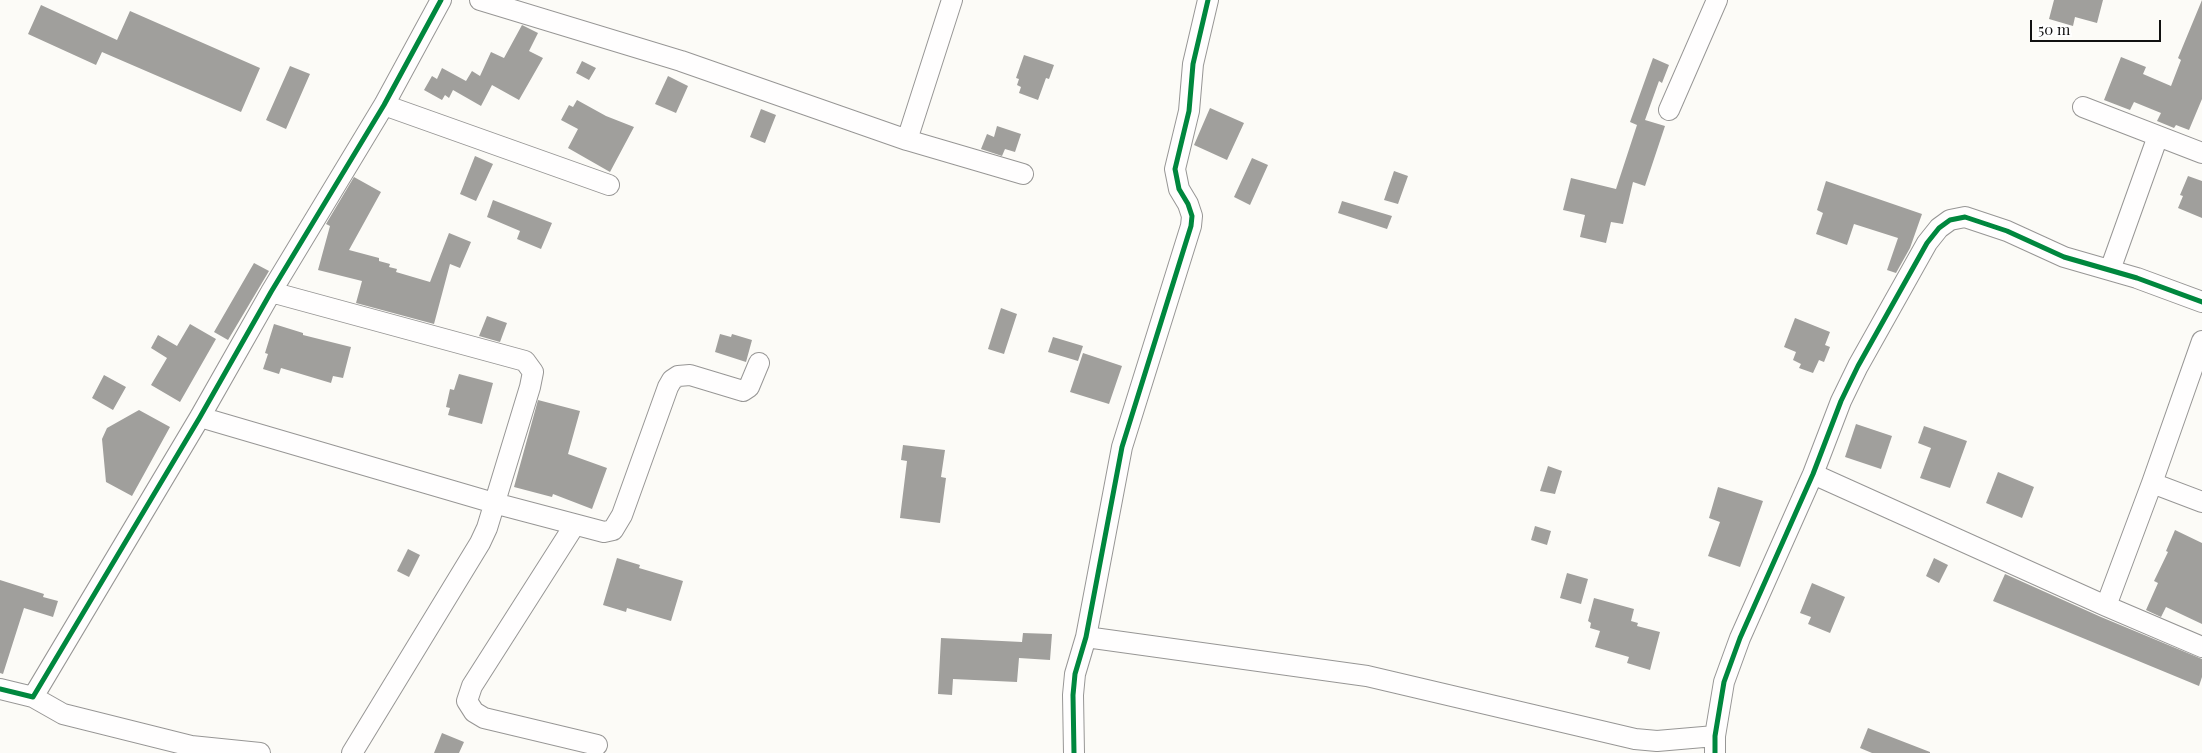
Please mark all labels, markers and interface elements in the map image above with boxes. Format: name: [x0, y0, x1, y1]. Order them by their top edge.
scale bar: [2032, 10, 2163, 42]
text: 50 m: [2038, 19, 2070, 39]

